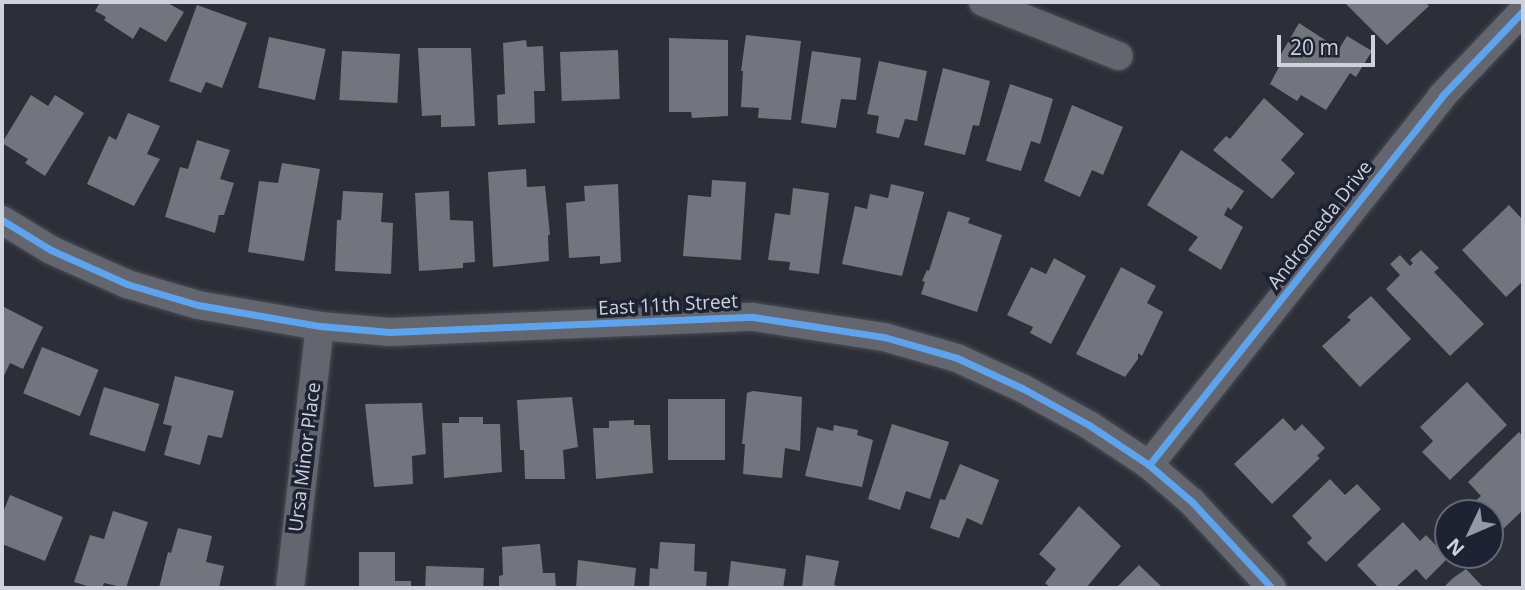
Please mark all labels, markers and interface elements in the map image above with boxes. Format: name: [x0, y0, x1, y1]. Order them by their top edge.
scale bar: [1280, 21, 1378, 65]
text: 20 m: [1290, 33, 1339, 61]
street label: Andromeda Drive: [1263, 156, 1377, 294]
street label: East 11th Street: [597, 290, 739, 320]
street label: Ursa Minor Place: [285, 381, 325, 533]
north arrow: [1434, 499, 1504, 569]
text: N: [1441, 533, 1470, 562]

